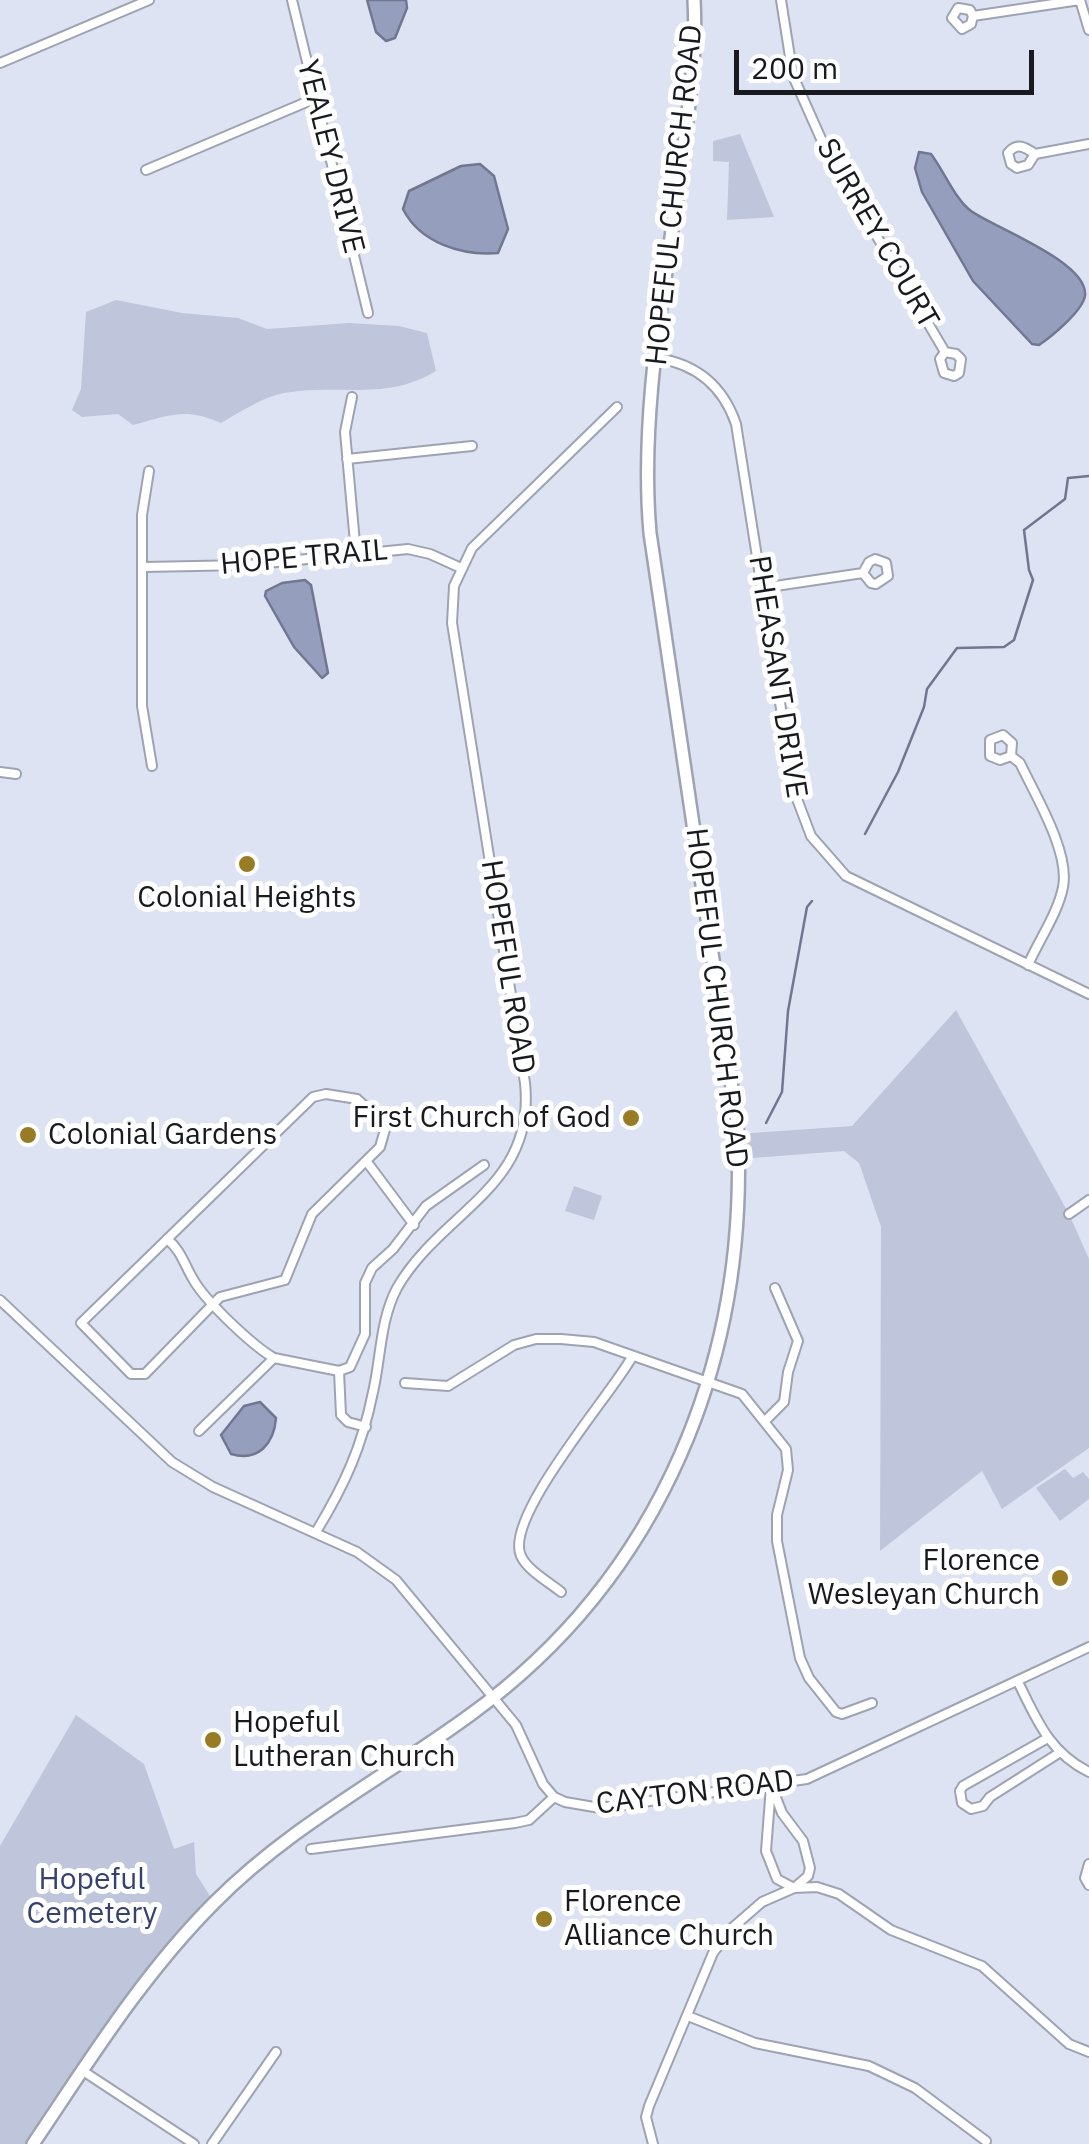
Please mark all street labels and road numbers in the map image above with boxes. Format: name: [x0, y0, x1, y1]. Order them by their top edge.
street label: HOPEFUL CHURCH ROAD: [639, 23, 711, 367]
street label: YEALEY DRIVE: [289, 56, 371, 258]
street label: SURREY COURT: [808, 133, 946, 335]
street label: HOPE TRAIL: [219, 533, 389, 583]
street label: PHEASANT DRIVE: [740, 553, 814, 801]
street label: HOPEFUL CHURCH ROAD: [677, 826, 755, 1170]
street label: HOPEFUL ROAD: [472, 857, 542, 1077]
street label: CAYTON ROAD: [594, 1763, 796, 1823]

